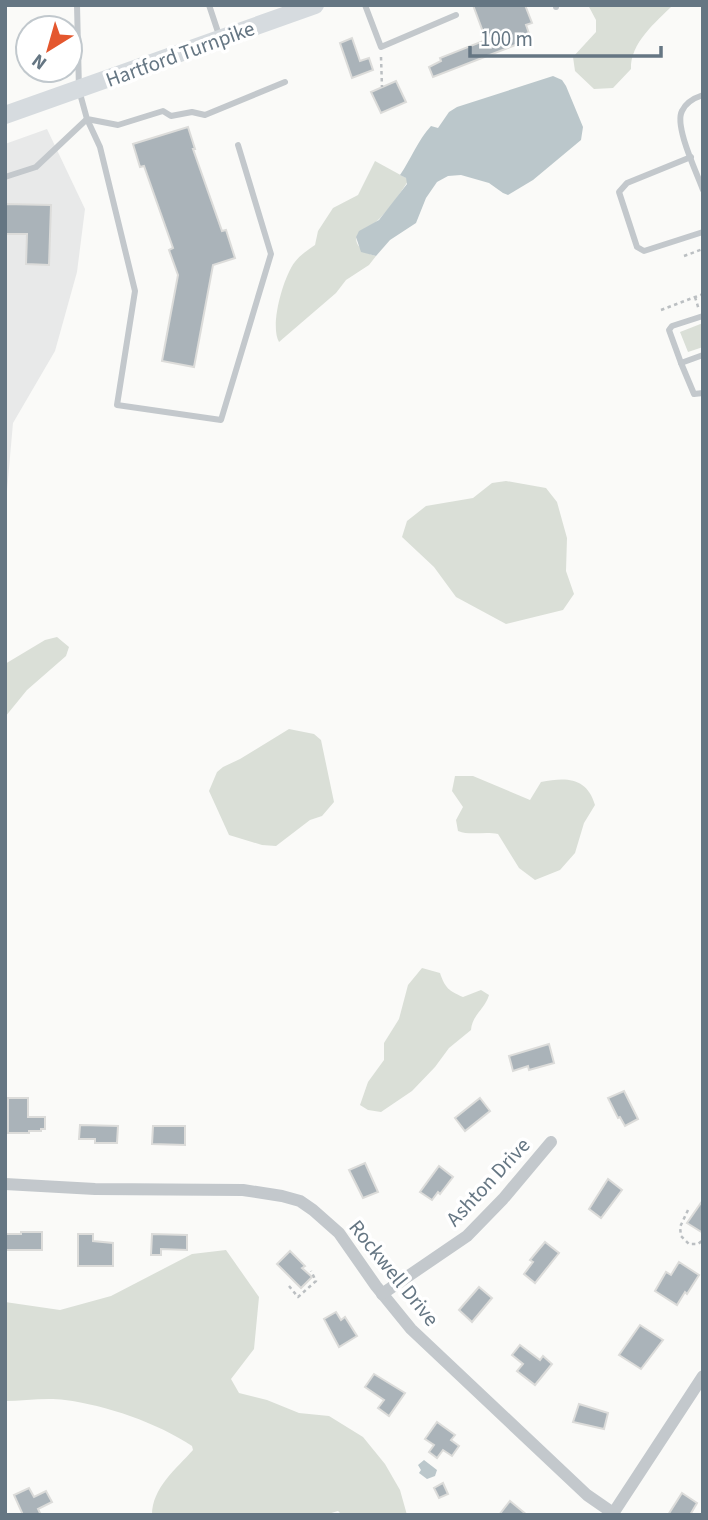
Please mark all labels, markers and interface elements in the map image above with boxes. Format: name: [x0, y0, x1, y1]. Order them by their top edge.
street label: Hartford Turnpike: [101, 13, 259, 95]
north arrow: [14, 14, 84, 84]
scale bar: [470, 14, 661, 58]
text: 100 m: [480, 24, 533, 54]
text: N: [26, 47, 53, 76]
street label: Ashton Drive: [439, 1131, 537, 1233]
street label: Rockwell Drive: [342, 1213, 446, 1333]

